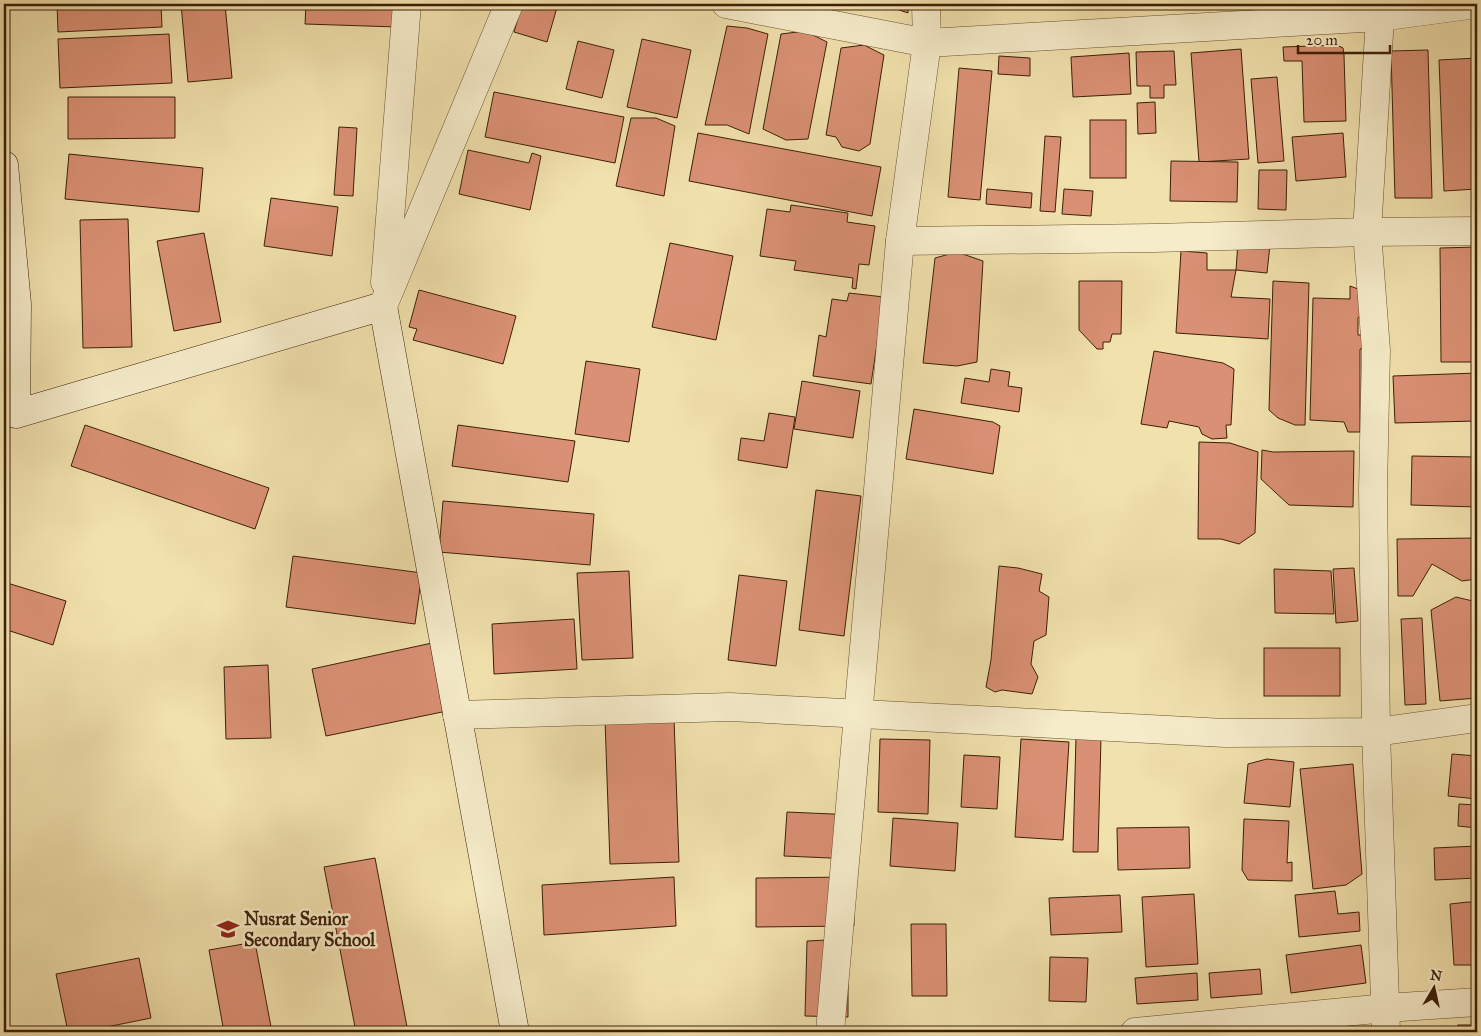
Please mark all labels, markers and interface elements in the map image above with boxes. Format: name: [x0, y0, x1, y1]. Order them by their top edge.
scale bar: [1298, 22, 1391, 54]
text: 20 m: [1306, 31, 1338, 49]
place label: Nusrat Senior Secondary School: [244, 908, 376, 952]
school or university icon: Nusrat Senior Secondary School: [215, 916, 241, 942]
north arrow: [1408, 964, 1458, 1014]
text: N: [1429, 966, 1443, 985]

